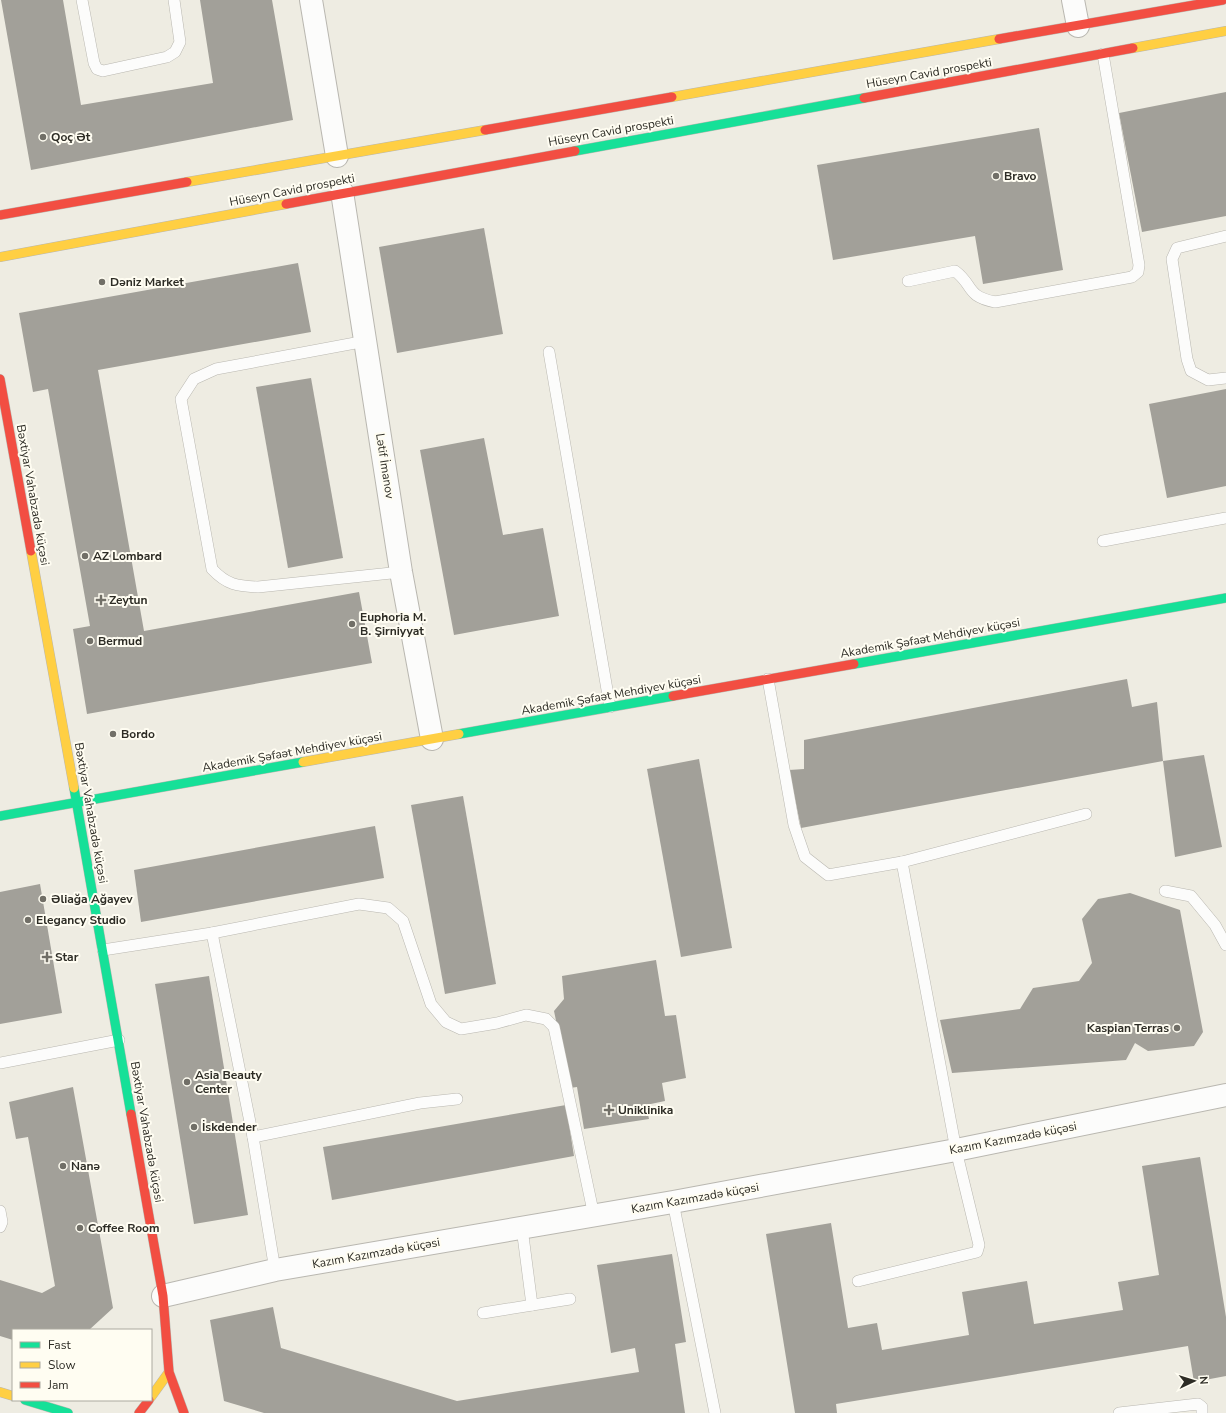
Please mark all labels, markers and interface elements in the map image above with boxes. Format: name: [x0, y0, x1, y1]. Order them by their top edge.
street label: Hüseyn Cavid prospekti: [865, 54, 993, 92]
street label: Hüseyn Cavid prospekti: [547, 112, 675, 150]
place label: Qoç Ət: [51, 129, 91, 145]
marker: Qoç Ət: [38, 132, 48, 142]
place label: Bravo: [1004, 168, 1037, 184]
street label: Hüseyn Cavid prospekti: [228, 170, 356, 210]
marker: Bravo: [991, 171, 1001, 181]
place label: Dəniz Market: [110, 274, 184, 290]
marker: Dəniz Market: [97, 277, 107, 287]
street label: Bəxtiyar Vahabzadə küçəsi: [13, 423, 53, 567]
street label: Lətif İmanov: [372, 432, 398, 501]
place label: AZ Lombard: [93, 548, 162, 564]
marker: AZ Lombard: [80, 551, 90, 561]
place label: Zeytun: [109, 592, 148, 608]
marker: Zeytun: [96, 595, 106, 605]
place label: Euphoria M. B. Şirniyyat: [360, 609, 426, 639]
street label: Akademik Şəfaət Mehdiyev küçəsi: [839, 614, 1021, 662]
marker: Euphoria M. B. Şirniyyat: [347, 619, 357, 629]
place label: Bermud: [98, 633, 142, 649]
marker: Bermud: [85, 636, 95, 646]
street label: Akademik Şəfaət Mehdiyev küçəsi: [520, 671, 702, 719]
place label: Bordo: [121, 726, 155, 742]
street label: Akademik Şəfaət Mehdiyev küçəsi: [201, 728, 383, 776]
marker: Bordo: [108, 729, 118, 739]
street label: Bəxtiyar Vahabzadə küçəsi: [71, 741, 111, 885]
place label: Əliağa Ağayev: [51, 891, 133, 907]
marker: Əliağa Ağayev: [38, 894, 48, 904]
place label: Elegancy Studio: [36, 912, 126, 928]
marker: Elegancy Studio: [23, 915, 33, 925]
place label: Star: [55, 949, 79, 965]
marker: Star: [42, 952, 52, 962]
place label: Kaspian Terras: [1087, 1020, 1169, 1036]
marker: Kaspian Terras: [1172, 1023, 1182, 1033]
street label: Bəxtiyar Vahabzadə küçəsi: [127, 1060, 167, 1204]
place label: Asia Beauty Center: [195, 1067, 263, 1097]
marker: Asia Beauty Center: [182, 1077, 192, 1087]
place label: Uniklinika: [618, 1102, 673, 1118]
marker: Uniklinika: [603, 1104, 615, 1116]
street label: Kazım Kazımzadə küçəsi: [948, 1118, 1078, 1158]
place label: İskdender: [202, 1119, 257, 1135]
marker: İskdender: [189, 1122, 199, 1132]
place label: Nanə: [71, 1158, 101, 1174]
marker: Nanə: [58, 1161, 68, 1171]
street label: Kazım Kazımzadə küçəsi: [630, 1179, 760, 1217]
place label: Coffee Room: [88, 1220, 160, 1236]
marker: Coffee Room: [75, 1223, 85, 1233]
street label: Kazım Kazımzadə küçəsi: [311, 1234, 441, 1272]
legend: [12, 1329, 152, 1401]
text: Fast: [48, 1337, 71, 1353]
text: Slow: [48, 1357, 76, 1373]
north arrow: [1174, 1361, 1214, 1401]
text: N: [1196, 1376, 1211, 1385]
text: Jam: [47, 1377, 69, 1393]

